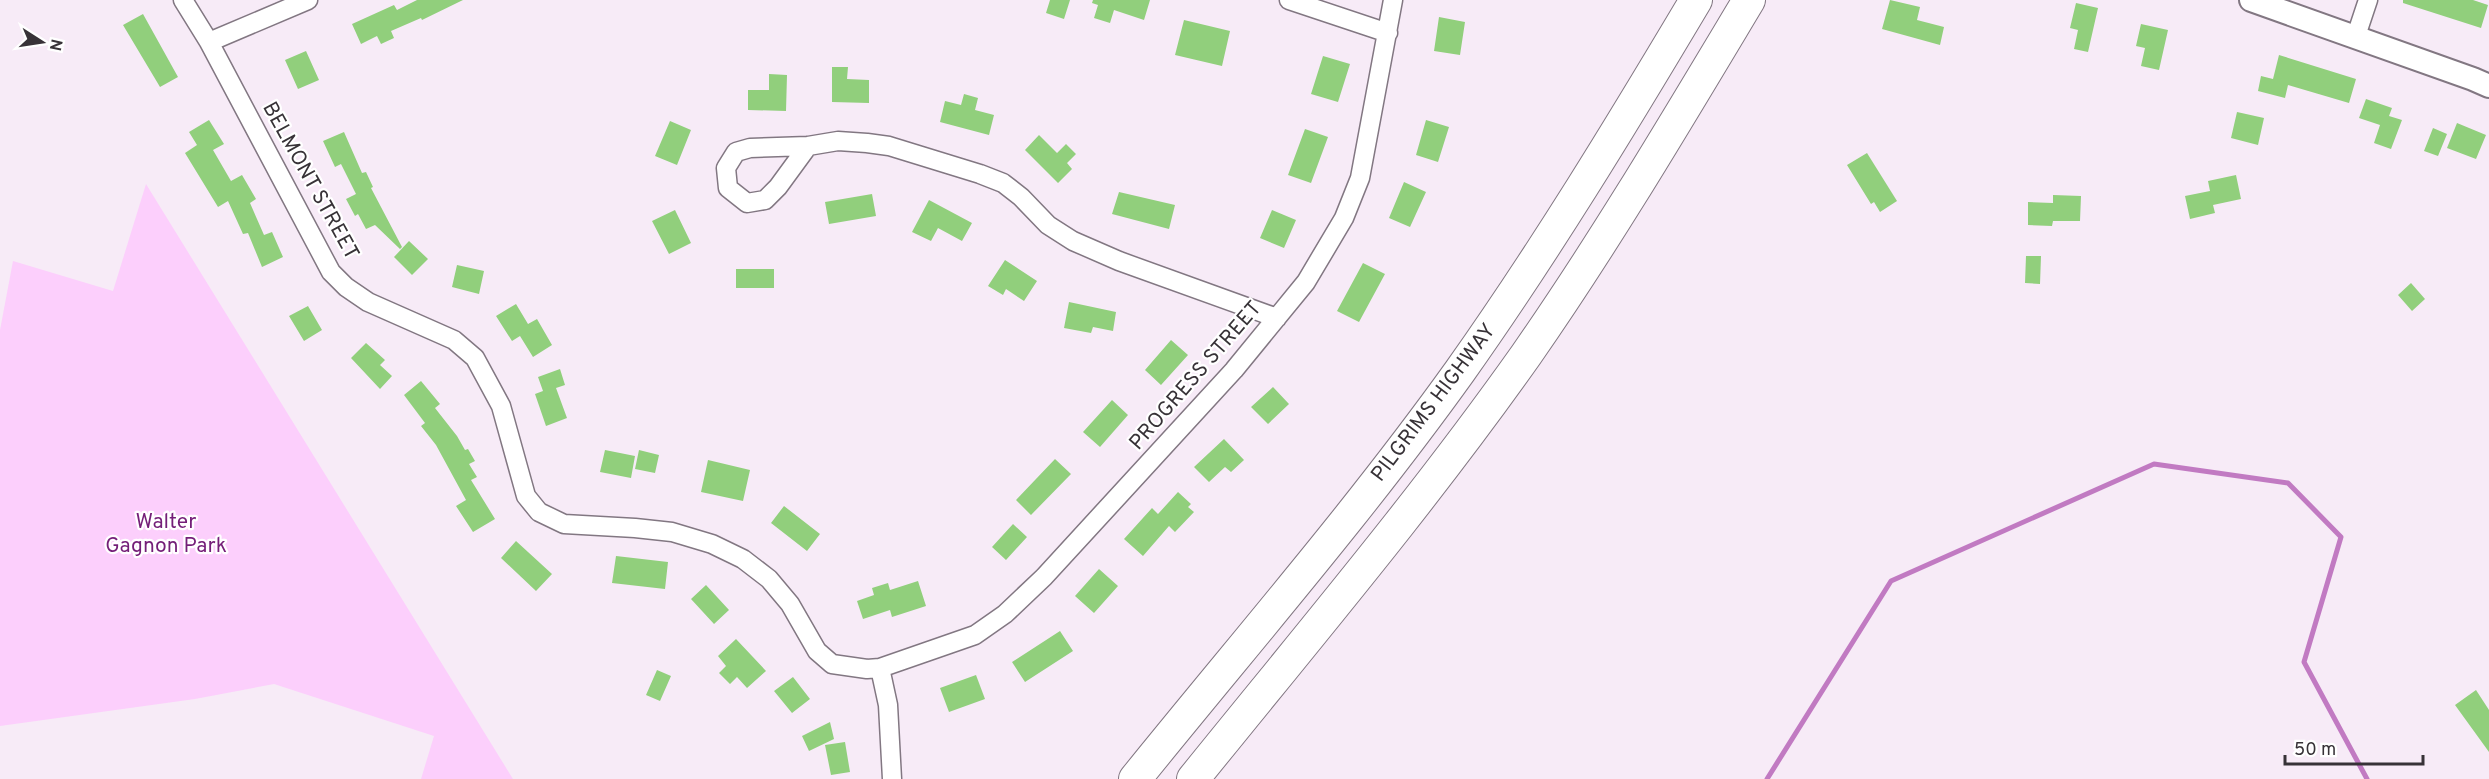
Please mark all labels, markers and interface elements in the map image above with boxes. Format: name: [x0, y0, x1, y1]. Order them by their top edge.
north arrow: [12, 12, 72, 72]
text: N: [44, 37, 66, 52]
street label: BELMONT STREET: [255, 97, 365, 265]
street label: PROGRESS STREET: [1124, 296, 1268, 456]
street label: PILGRIMS HIGHWAY: [1366, 319, 1502, 487]
park label: Walter Gagnon Park: [105, 509, 227, 560]
scale bar: [2285, 728, 2423, 766]
text: 50 m: [2294, 739, 2336, 762]

